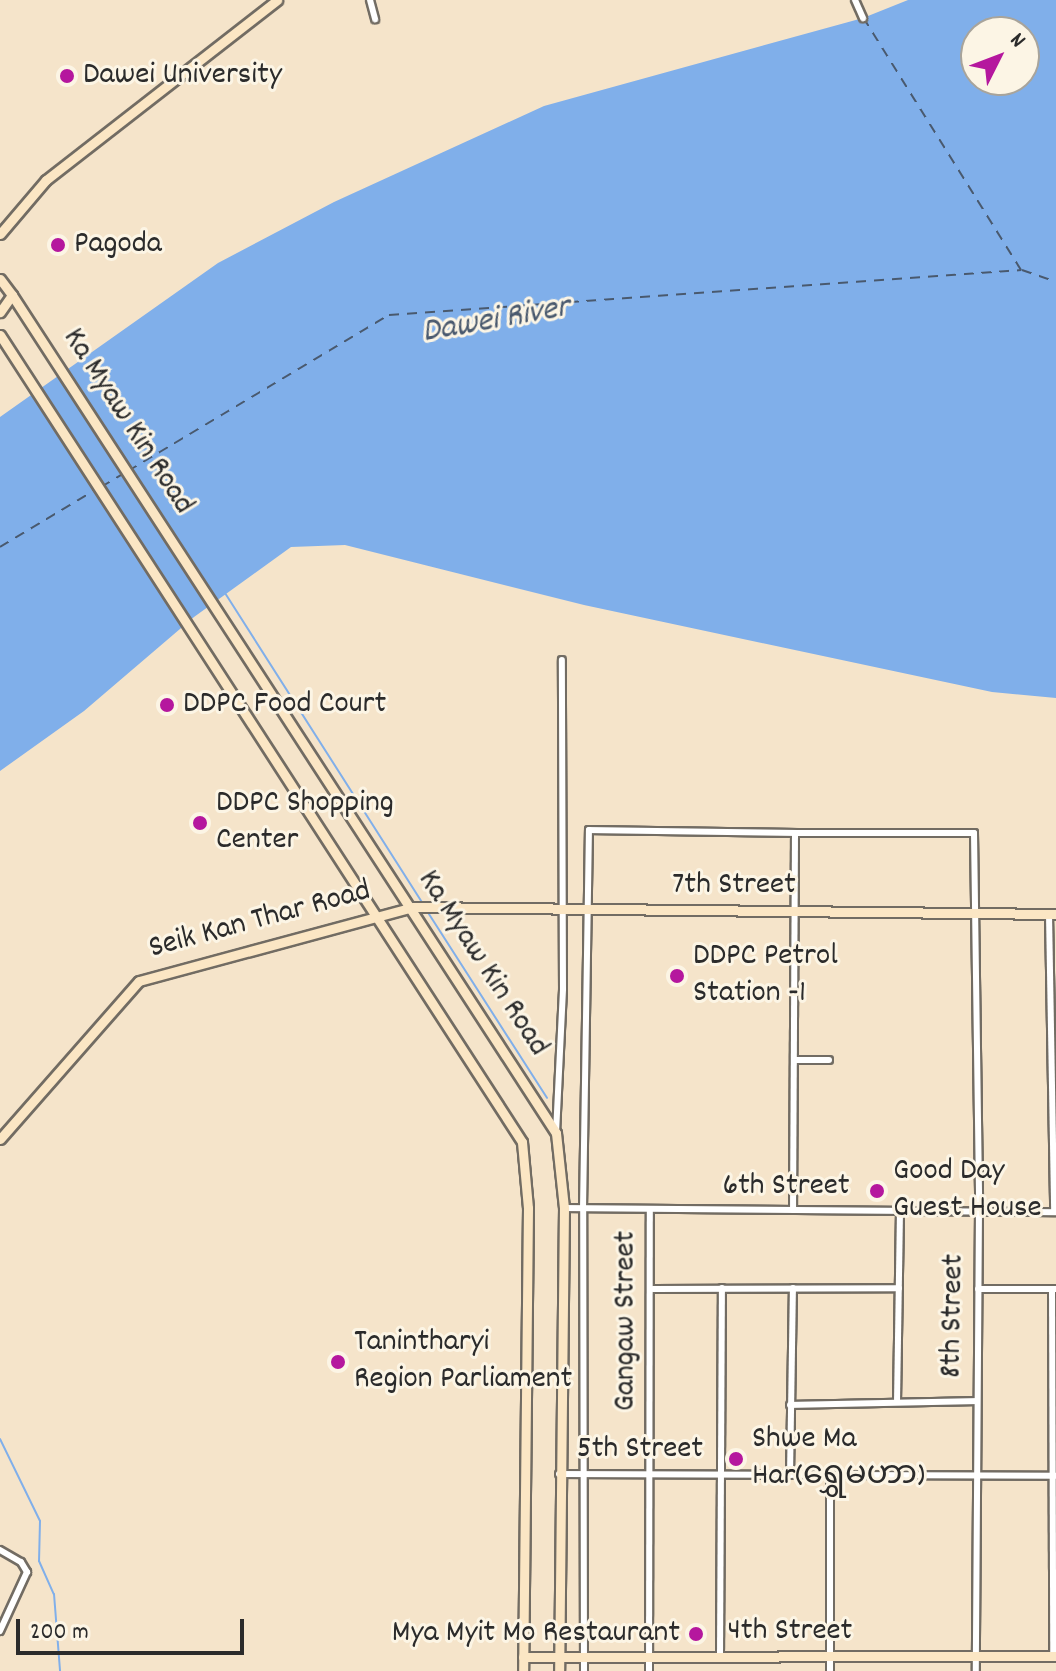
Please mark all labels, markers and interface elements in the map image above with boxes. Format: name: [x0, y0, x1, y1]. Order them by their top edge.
north arrow: [960, 16, 1040, 96]
text: N: [1002, 27, 1032, 55]
place label: Dawei University: [83, 57, 282, 95]
marker: Dawei University: [58, 67, 76, 85]
place label: Pagoda: [74, 226, 162, 264]
marker: Pagoda: [49, 236, 67, 254]
water label: Dawei River: [419, 288, 573, 354]
street label: Ka Myaw Kin Road: [53, 322, 201, 522]
place label: DDPC Food Court: [183, 686, 386, 724]
marker: DDPC Food Court: [158, 696, 176, 714]
place label: DDPC Shopping Center: [216, 786, 394, 861]
marker: DDPC Shopping Center: [191, 814, 209, 832]
street label: Ka Myaw Kin Road: [408, 864, 556, 1064]
street label: 7th Street: [672, 867, 796, 905]
street label: Seik Kan Thar Road: [145, 873, 375, 969]
place label: DDPC Petrol Station -1: [693, 939, 838, 1014]
marker: DDPC Petrol Station -1: [668, 967, 686, 985]
place label: Good Day Guest House: [893, 1154, 1042, 1229]
street label: 6th Street: [722, 1168, 850, 1206]
marker: Good Day Guest House: [868, 1182, 886, 1200]
street label: Gangaw Street: [608, 1231, 646, 1411]
street label: 8th Street: [934, 1253, 974, 1379]
place label: Tanintharyi Region Parliament: [354, 1325, 572, 1400]
marker: Tanintharyi Region Parliament: [329, 1353, 347, 1371]
place label: Shwe Ma Har(‌‌ရွှေမဟာ): [752, 1422, 925, 1497]
street label: 5th Street: [577, 1431, 703, 1469]
marker: Shwe Ma Har(‌‌ရွှေမဟာ): [727, 1450, 745, 1468]
scale bar: [20, 1603, 248, 1653]
street label: 4th Street: [728, 1613, 852, 1651]
place label: Mya Myit Mo Restaurant: [392, 1615, 680, 1653]
text: 200 m: [30, 1616, 89, 1650]
marker: Mya Myit Mo Restaurant: [687, 1625, 705, 1643]

